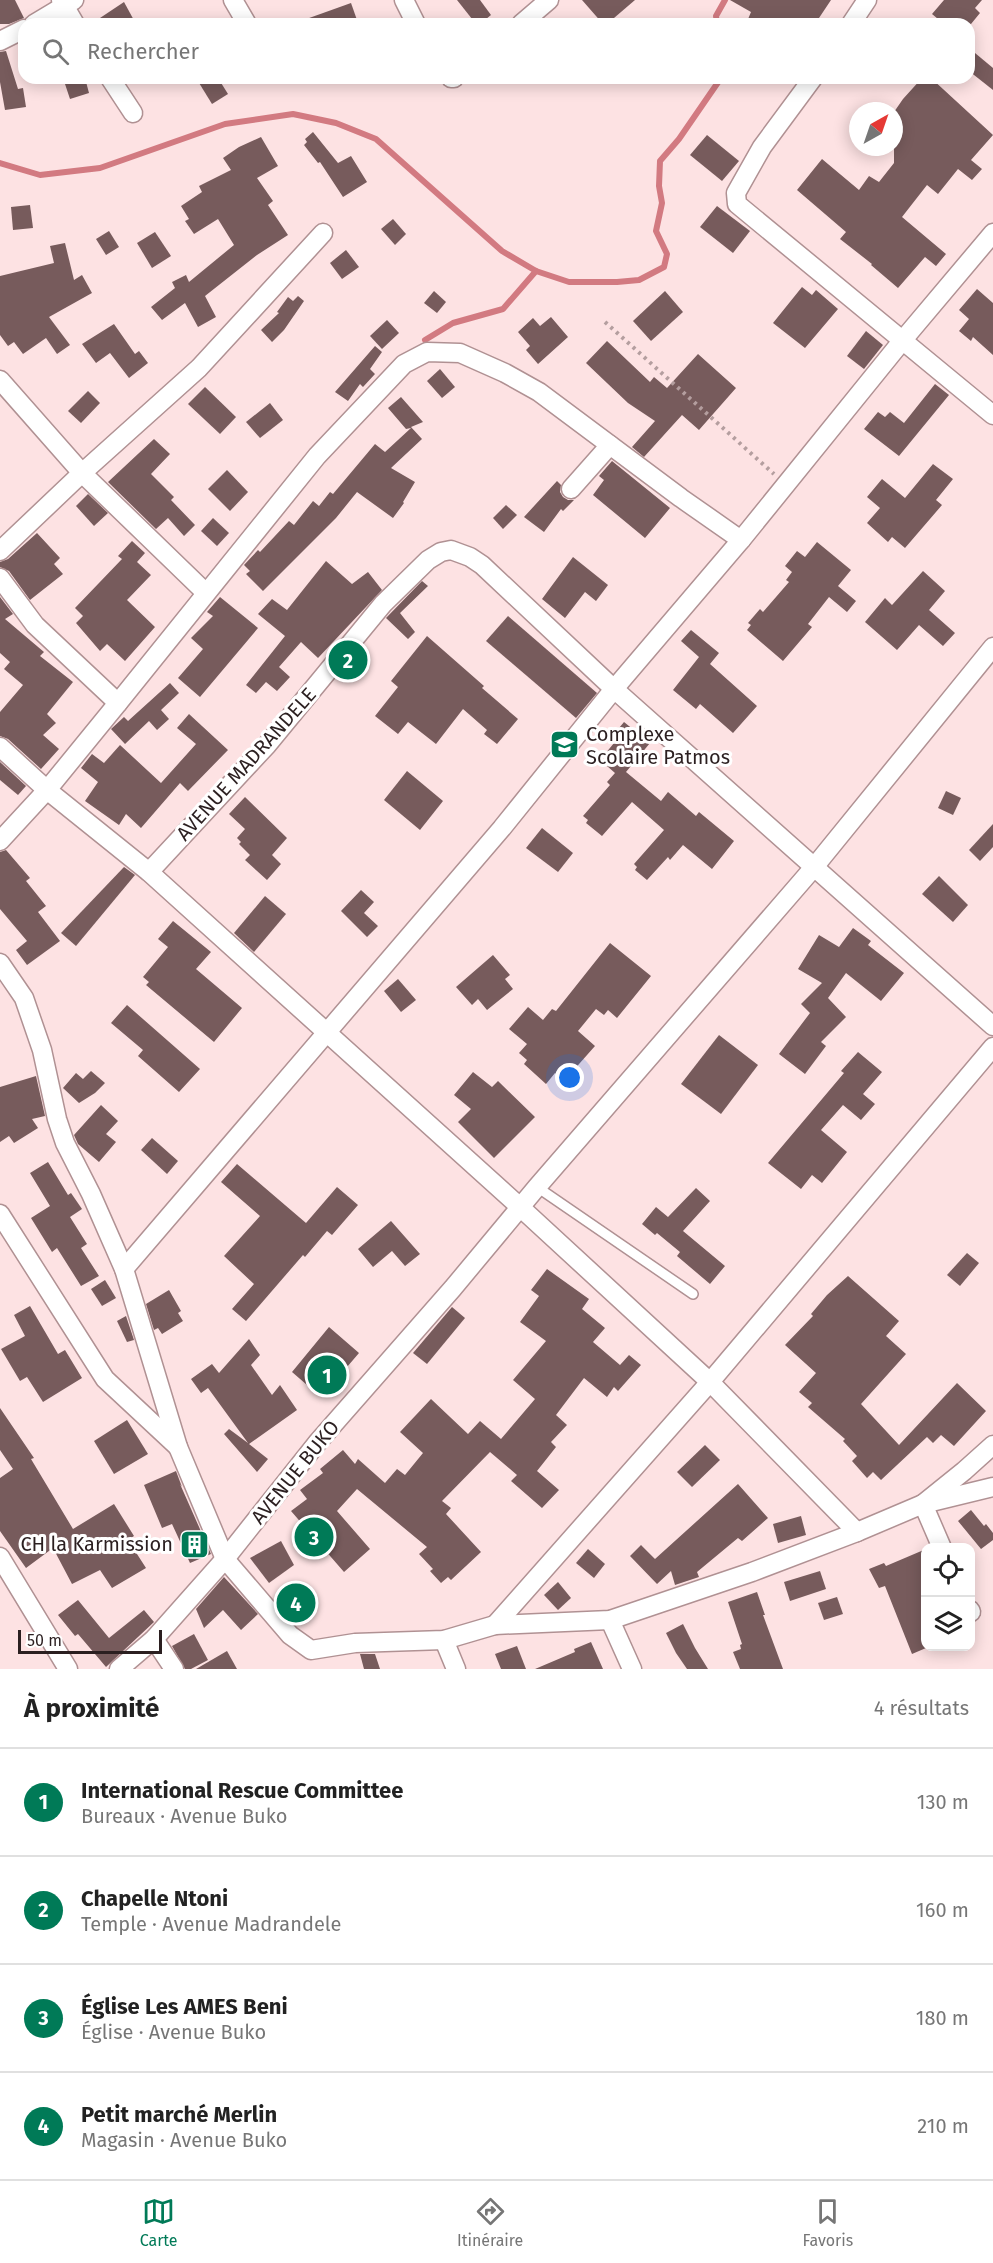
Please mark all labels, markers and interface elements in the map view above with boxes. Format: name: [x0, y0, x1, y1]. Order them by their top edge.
search box: [18, 18, 975, 84]
icon: search: [39, 35, 72, 68]
text: Rechercher: [87, 38, 199, 65]
north arrow: [849, 102, 903, 156]
pin: 2: [328, 638, 368, 682]
street label: AVENUE MADRANDELE: [171, 683, 321, 845]
place label: Complexe Scolaire Patmos: [586, 722, 730, 769]
school or university icon: Complexe Scolaire Patmos: [549, 729, 581, 761]
your location: [555, 1063, 584, 1092]
pin: 1: [308, 1352, 346, 1398]
street label: AVENUE BUKO: [246, 1415, 344, 1529]
pin: 3: [294, 1514, 334, 1560]
building icon: CH la Karmission: [178, 1528, 210, 1560]
place label: CH la Karmission: [20, 1532, 173, 1556]
map controls: [921, 1543, 975, 1651]
button: locate: [921, 1543, 975, 1597]
pin: 4: [276, 1580, 316, 1626]
button: layers: [921, 1597, 975, 1651]
scale bar: [18, 1627, 162, 1654]
text: 50 m: [27, 1631, 62, 1650]
text: À proximité: [24, 1693, 159, 1724]
text: 4 résultats: [874, 1696, 969, 1720]
text: International Rescue Committee: [81, 1777, 403, 1804]
text: 1: [39, 1790, 48, 1814]
text: 130 m: [917, 1790, 969, 1814]
text: Bureaux · Avenue Buko: [81, 1804, 287, 1828]
text: Chapelle Ntoni: [81, 1885, 228, 1912]
text: 2: [38, 1898, 49, 1922]
text: 160 m: [916, 1898, 969, 1922]
text: Temple · Avenue Madrandele: [81, 1912, 341, 1936]
text: Église Les AMES Beni: [81, 1993, 288, 2020]
text: 3: [38, 2006, 49, 2030]
text: 180 m: [916, 2006, 969, 2030]
text: Église · Avenue Buko: [81, 2020, 266, 2044]
text: Petit marché Merlin: [81, 2101, 277, 2128]
text: 4: [38, 2114, 49, 2138]
text: 210 m: [917, 2114, 969, 2138]
text: Magasin · Avenue Buko: [81, 2128, 287, 2152]
tab: Carte: [140, 2195, 178, 2250]
tab: Itinéraire: [457, 2195, 523, 2250]
tab: Favoris: [803, 2195, 853, 2250]

